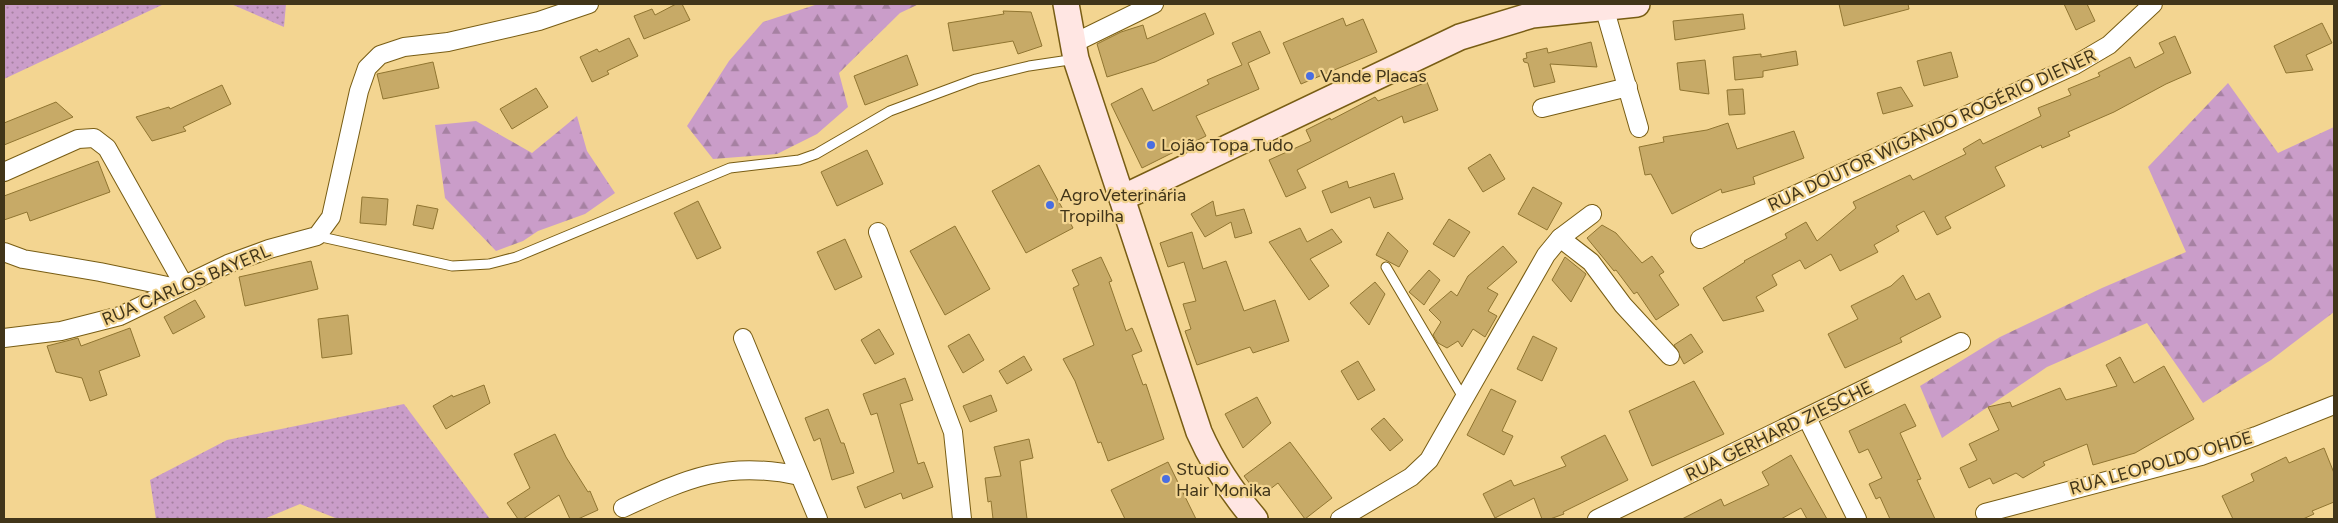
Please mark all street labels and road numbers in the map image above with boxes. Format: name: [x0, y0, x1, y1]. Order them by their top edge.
street label: RUA DOUTOR WIGANDO ROGÉRIO DIENER: [1764, 44, 2100, 216]
street label: RUA CARLOS BAYERL: [99, 239, 274, 330]
street label: RUA GERHARD ZIESCHE: [1682, 376, 1876, 486]
street label: RUA LEOPOLDO OHDE: [2067, 426, 2255, 500]

